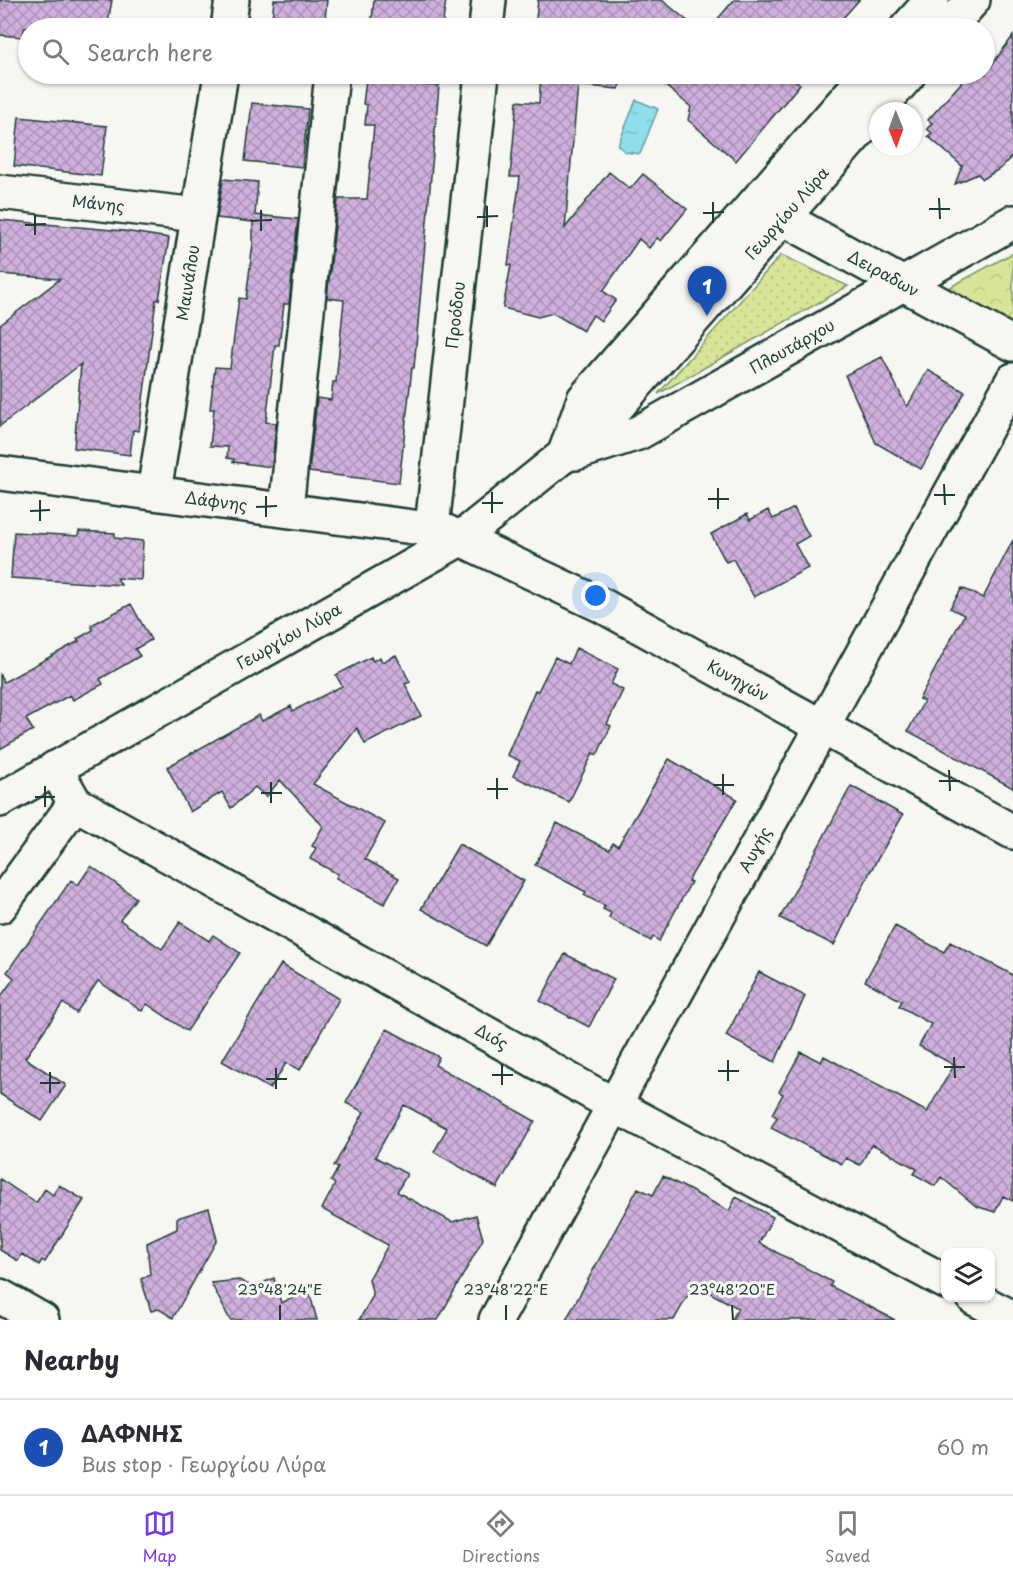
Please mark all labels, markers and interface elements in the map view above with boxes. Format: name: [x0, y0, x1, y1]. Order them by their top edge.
search box: [18, 18, 995, 84]
icon: search: [39, 35, 72, 68]
text: Search here: [87, 35, 213, 68]
north arrow: [869, 102, 923, 156]
street label: Γεωργίου Λύρα: [738, 160, 834, 264]
street label: Μάνης: [71, 188, 126, 217]
street label: Μαινάλου: [169, 243, 204, 322]
street label: Δειραδων: [844, 243, 924, 302]
pin: 1: [688, 266, 726, 316]
street label: Προόδου: [439, 280, 470, 350]
street label: Πλουτάρχου: [745, 312, 839, 379]
street label: Δάφνης: [184, 484, 249, 516]
your location: [581, 581, 610, 610]
street label: Γεωργίου Λύρα: [232, 596, 345, 675]
street label: Κυνηγών: [703, 653, 774, 706]
street label: Αυγής: [732, 822, 776, 876]
street label: Διός: [471, 1017, 513, 1055]
map controls: [941, 1248, 995, 1302]
button: layers: [941, 1248, 995, 1302]
text: 23°48'24"E: [238, 1277, 322, 1300]
text: 23°48'22"E: [464, 1277, 548, 1300]
text: 23°48'20"E: [689, 1277, 775, 1300]
text: Nearby: [24, 1340, 119, 1379]
text: ΔΑΦΝΗΣ: [81, 1416, 183, 1449]
text: 1: [39, 1432, 48, 1462]
text: 60 m: [937, 1432, 989, 1462]
text: Bus stop · Γεωργίου Λύρα: [81, 1449, 326, 1479]
tab: Map: [143, 1507, 177, 1567]
tab: Directions: [462, 1507, 540, 1567]
tab: Saved: [825, 1507, 870, 1567]

